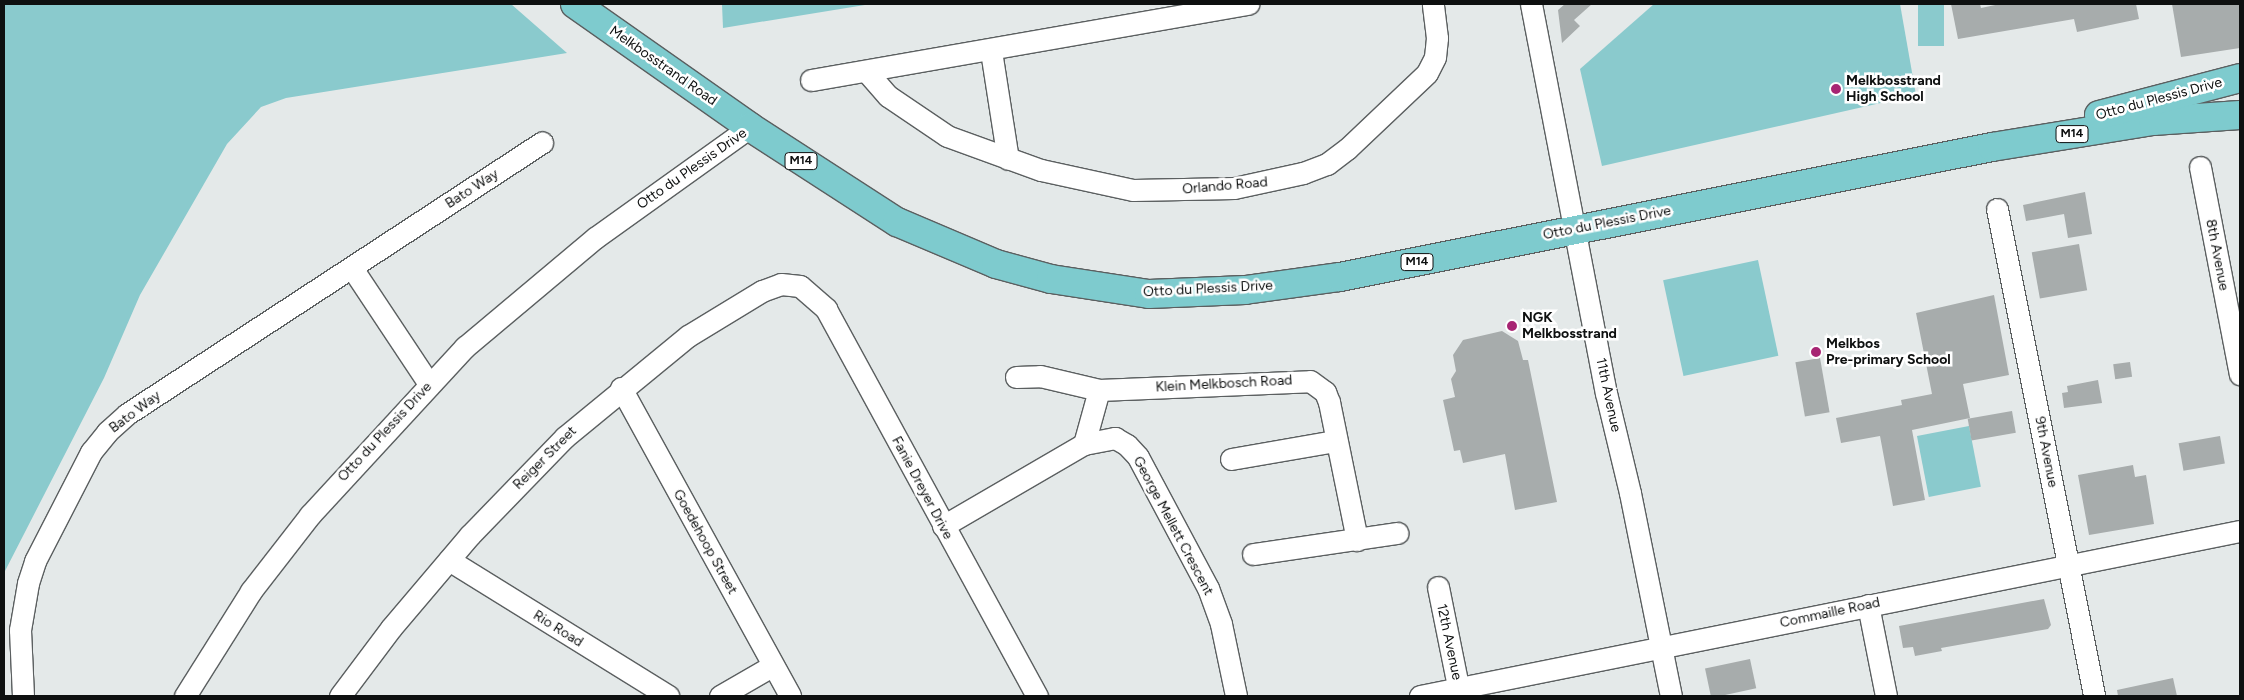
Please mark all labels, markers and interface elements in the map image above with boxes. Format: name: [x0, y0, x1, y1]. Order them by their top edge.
street label: Melkbosstrand Road: [606, 23, 720, 109]
place label: Melkbosstrand High School: [1846, 73, 1941, 105]
street label: Otto du Plessis Drive: [2094, 74, 2224, 124]
marker: Melkbosstrand High School: [1830, 83, 1842, 95]
street label: Otto du Plessis Drive: [634, 125, 750, 213]
road number: M14: [2054, 125, 2090, 144]
road number: M14: [784, 152, 818, 170]
street label: Bato Way: [442, 166, 502, 212]
street label: Orlando Road: [1182, 174, 1268, 198]
street label: Otto du Plessis Drive: [1542, 202, 1672, 244]
street label: 8th Avenue: [2202, 218, 2232, 292]
road number: M14: [1400, 252, 1434, 272]
street label: Otto du Plessis Drive: [1143, 277, 1273, 301]
place label: NGK Melkbosstrand: [1522, 310, 1617, 342]
marker: NGK Melkbosstrand: [1506, 320, 1518, 332]
place label: Melkbos Pre-primary School: [1826, 336, 1951, 368]
marker: Melkbos Pre-primary School: [1810, 346, 1822, 358]
street label: 11th Avenue: [1592, 356, 1624, 434]
street label: Klein Melkbosch Road: [1155, 372, 1293, 396]
street label: Otto du Plessis Drive: [335, 379, 435, 485]
street label: Bato Way: [106, 387, 164, 437]
street label: 9th Avenue: [2031, 415, 2061, 489]
street label: Reiger Street: [510, 423, 580, 493]
street label: Fanie Dreyer Drive: [888, 434, 956, 542]
street label: George Mellett Crescent: [1129, 454, 1217, 598]
street label: Goedehoop Street: [669, 487, 741, 597]
street label: Commaille Road: [1778, 594, 1882, 632]
street label: 12th Avenue: [1433, 602, 1465, 682]
street label: Rio Road: [530, 607, 586, 651]

